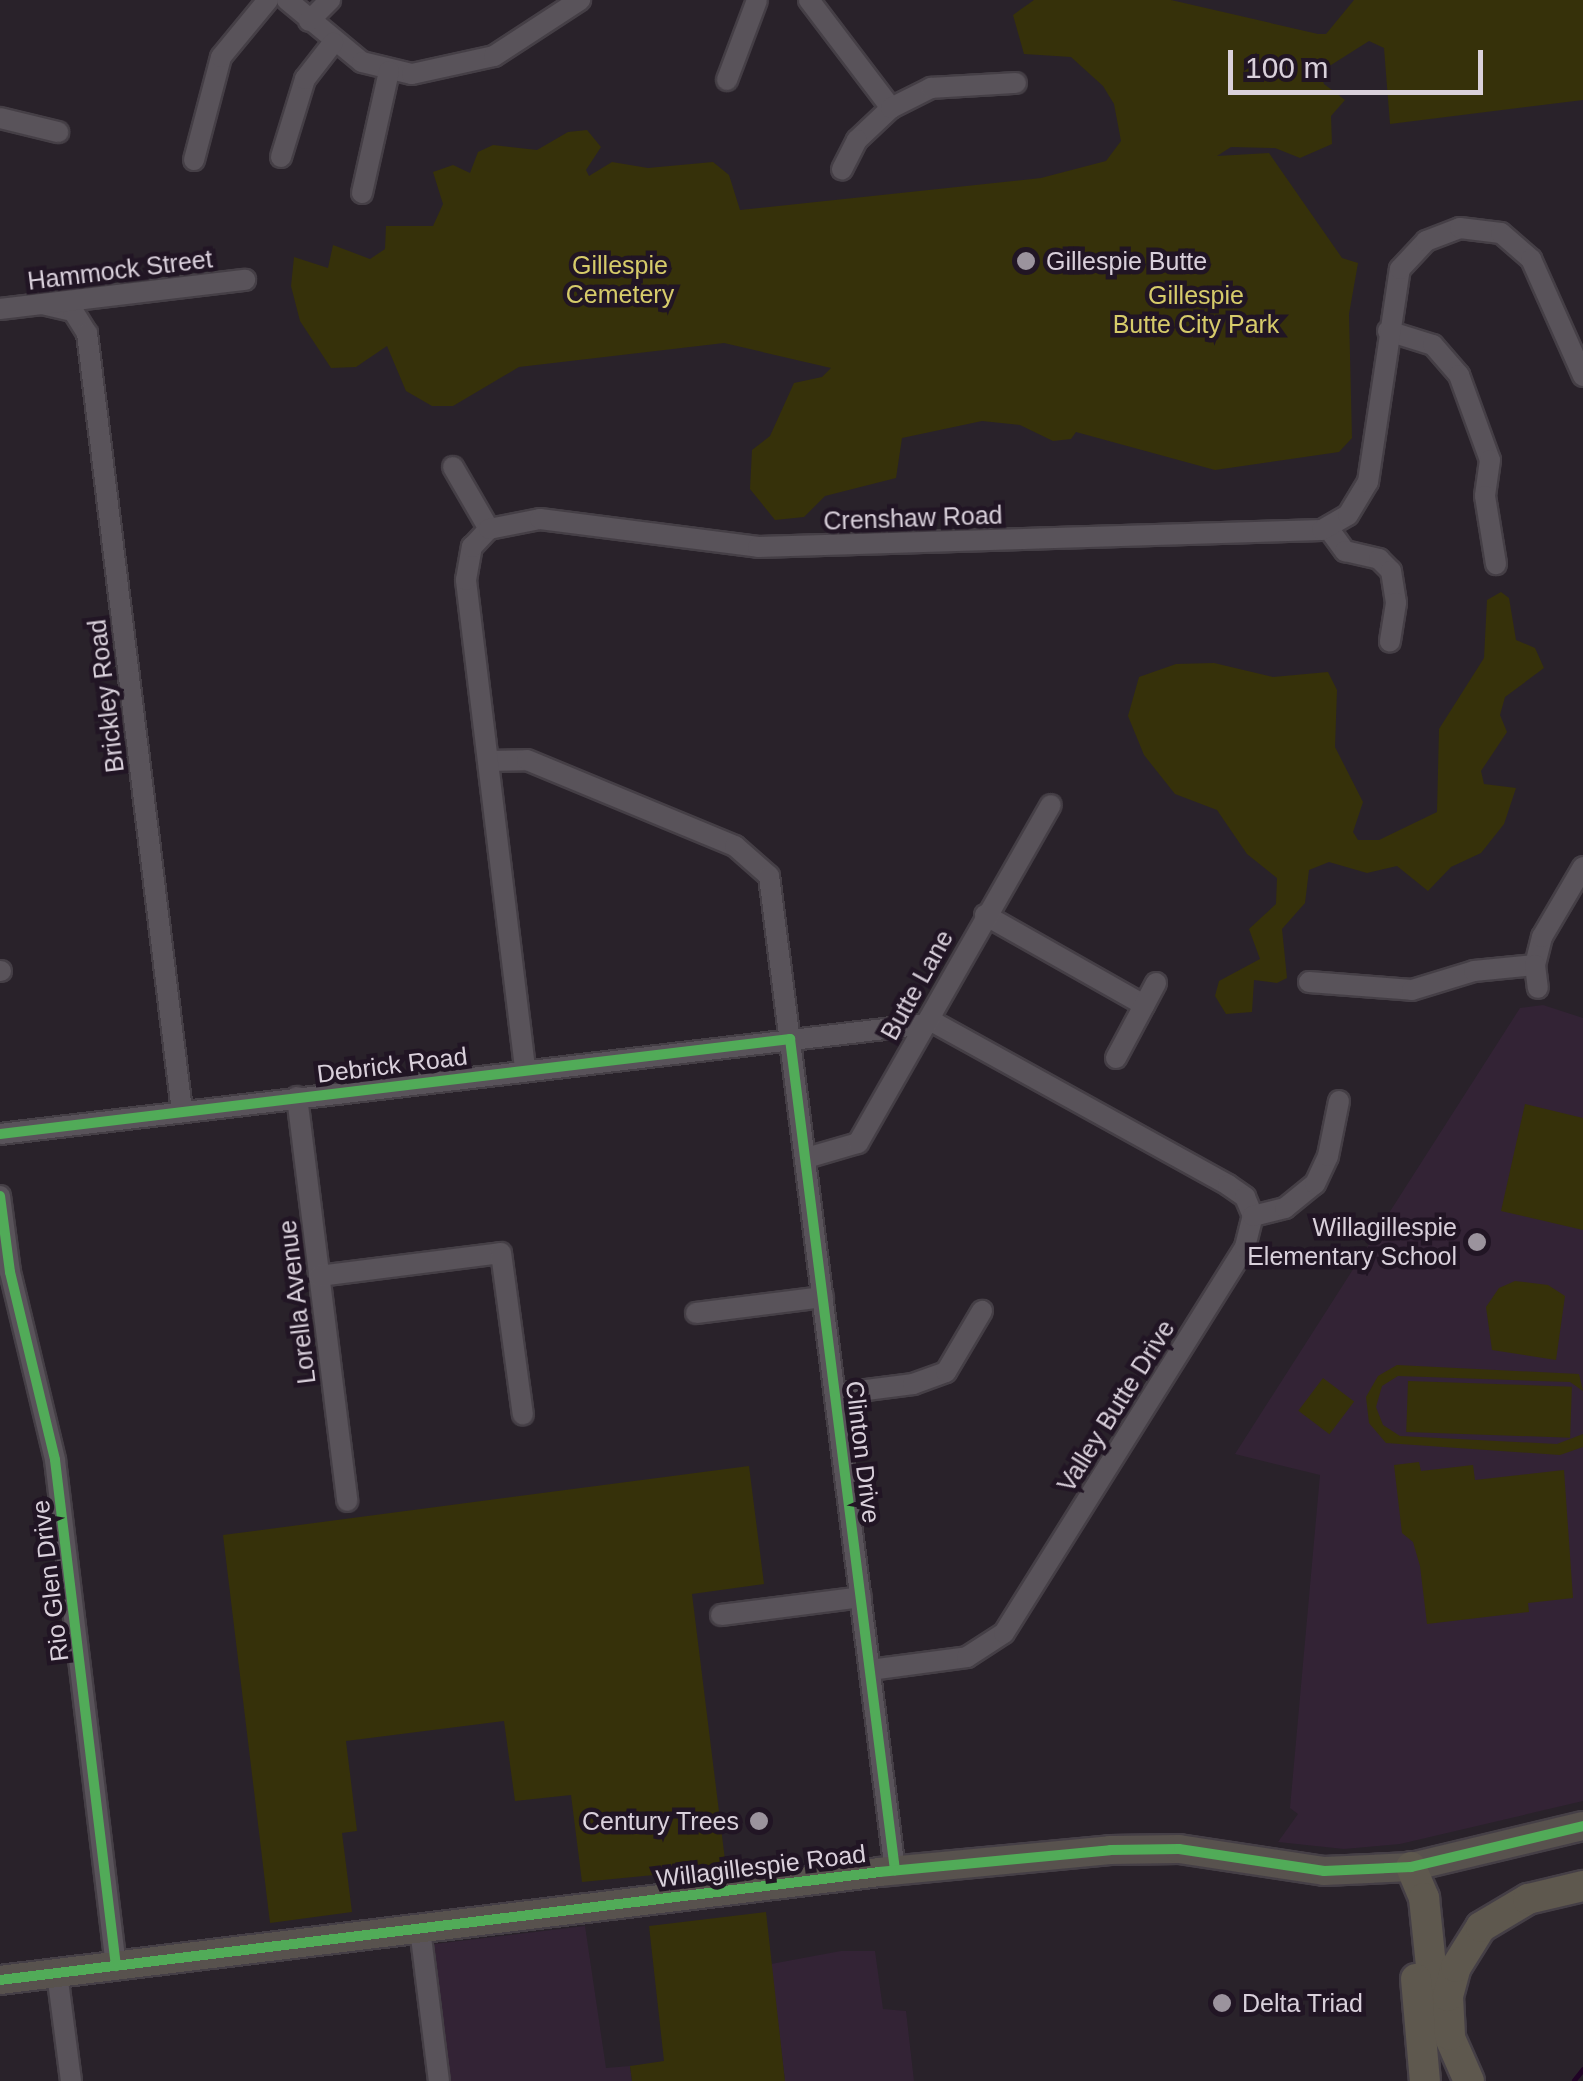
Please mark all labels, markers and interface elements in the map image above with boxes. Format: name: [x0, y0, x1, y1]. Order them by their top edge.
scale bar: [1233, 30, 1488, 92]
text: 100 m: [1245, 51, 1328, 84]
street label: Hammock Street: [26, 244, 214, 296]
place label: Gillespie Butte: [1046, 246, 1207, 276]
marker: Gillespie Butte: [1015, 250, 1037, 272]
park label: Gillespie Cemetery: [566, 251, 674, 310]
park label: Gillespie Butte City Park: [1113, 281, 1279, 340]
street label: Crenshaw Road: [823, 500, 1003, 536]
street label: Brickley Road: [82, 618, 130, 774]
street label: Butte Lane: [875, 925, 959, 1045]
street label: Debrick Road: [315, 1041, 469, 1089]
place label: Willagillespie Elementary School: [1247, 1213, 1457, 1272]
street label: Lorella Avenue: [272, 1218, 322, 1386]
marker: Willagillespie Elementary School: [1466, 1231, 1488, 1253]
street label: Valley Butte Drive: [1051, 1315, 1181, 1497]
street label: Clinton Drive: [839, 1379, 887, 1525]
street label: Rio Glen Drive: [25, 1499, 75, 1663]
place label: Century Trees: [582, 1806, 739, 1836]
marker: Century Trees: [748, 1810, 770, 1832]
street label: Willagillespie Road: [654, 1838, 868, 1894]
place label: Delta Triad: [1242, 1988, 1363, 2018]
marker: Delta Triad: [1211, 1992, 1233, 2014]

